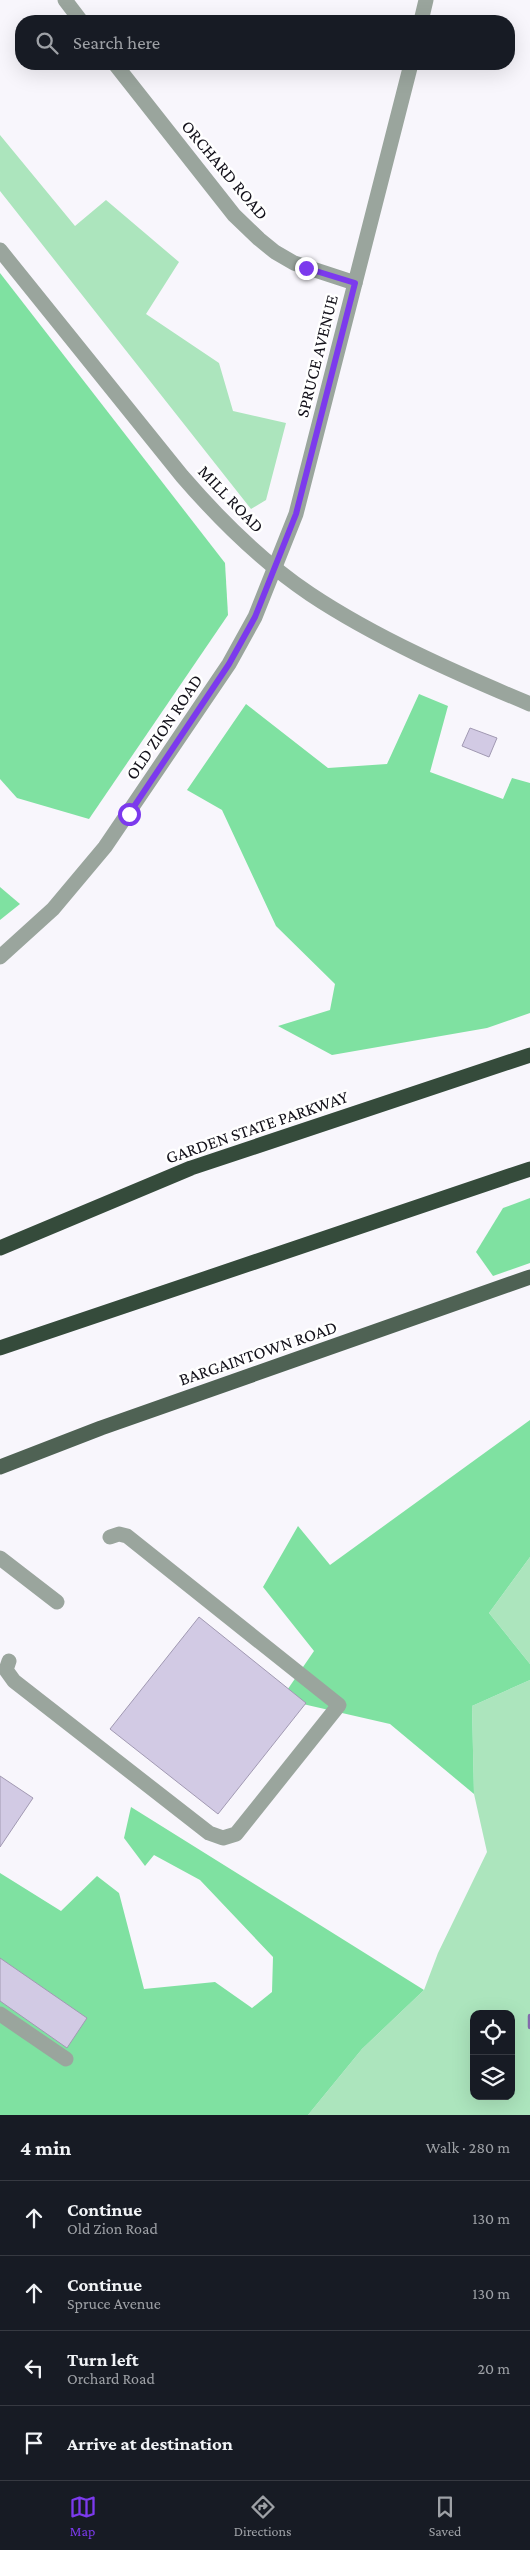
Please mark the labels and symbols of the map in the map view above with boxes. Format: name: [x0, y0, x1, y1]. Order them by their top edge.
street label: ORCHARD ROAD: [178, 116, 272, 224]
route end: [295, 257, 318, 280]
street label: SPRUCE AVENUE: [292, 292, 342, 419]
street label: MILL ROAD: [194, 461, 268, 537]
street label: OLD ZION ROAD: [121, 671, 207, 783]
route start: [118, 803, 141, 826]
street label: GARDEN STATE PARKWAY: [163, 1086, 351, 1168]
street label: BARGAINTOWN ROAD: [176, 1317, 340, 1389]

